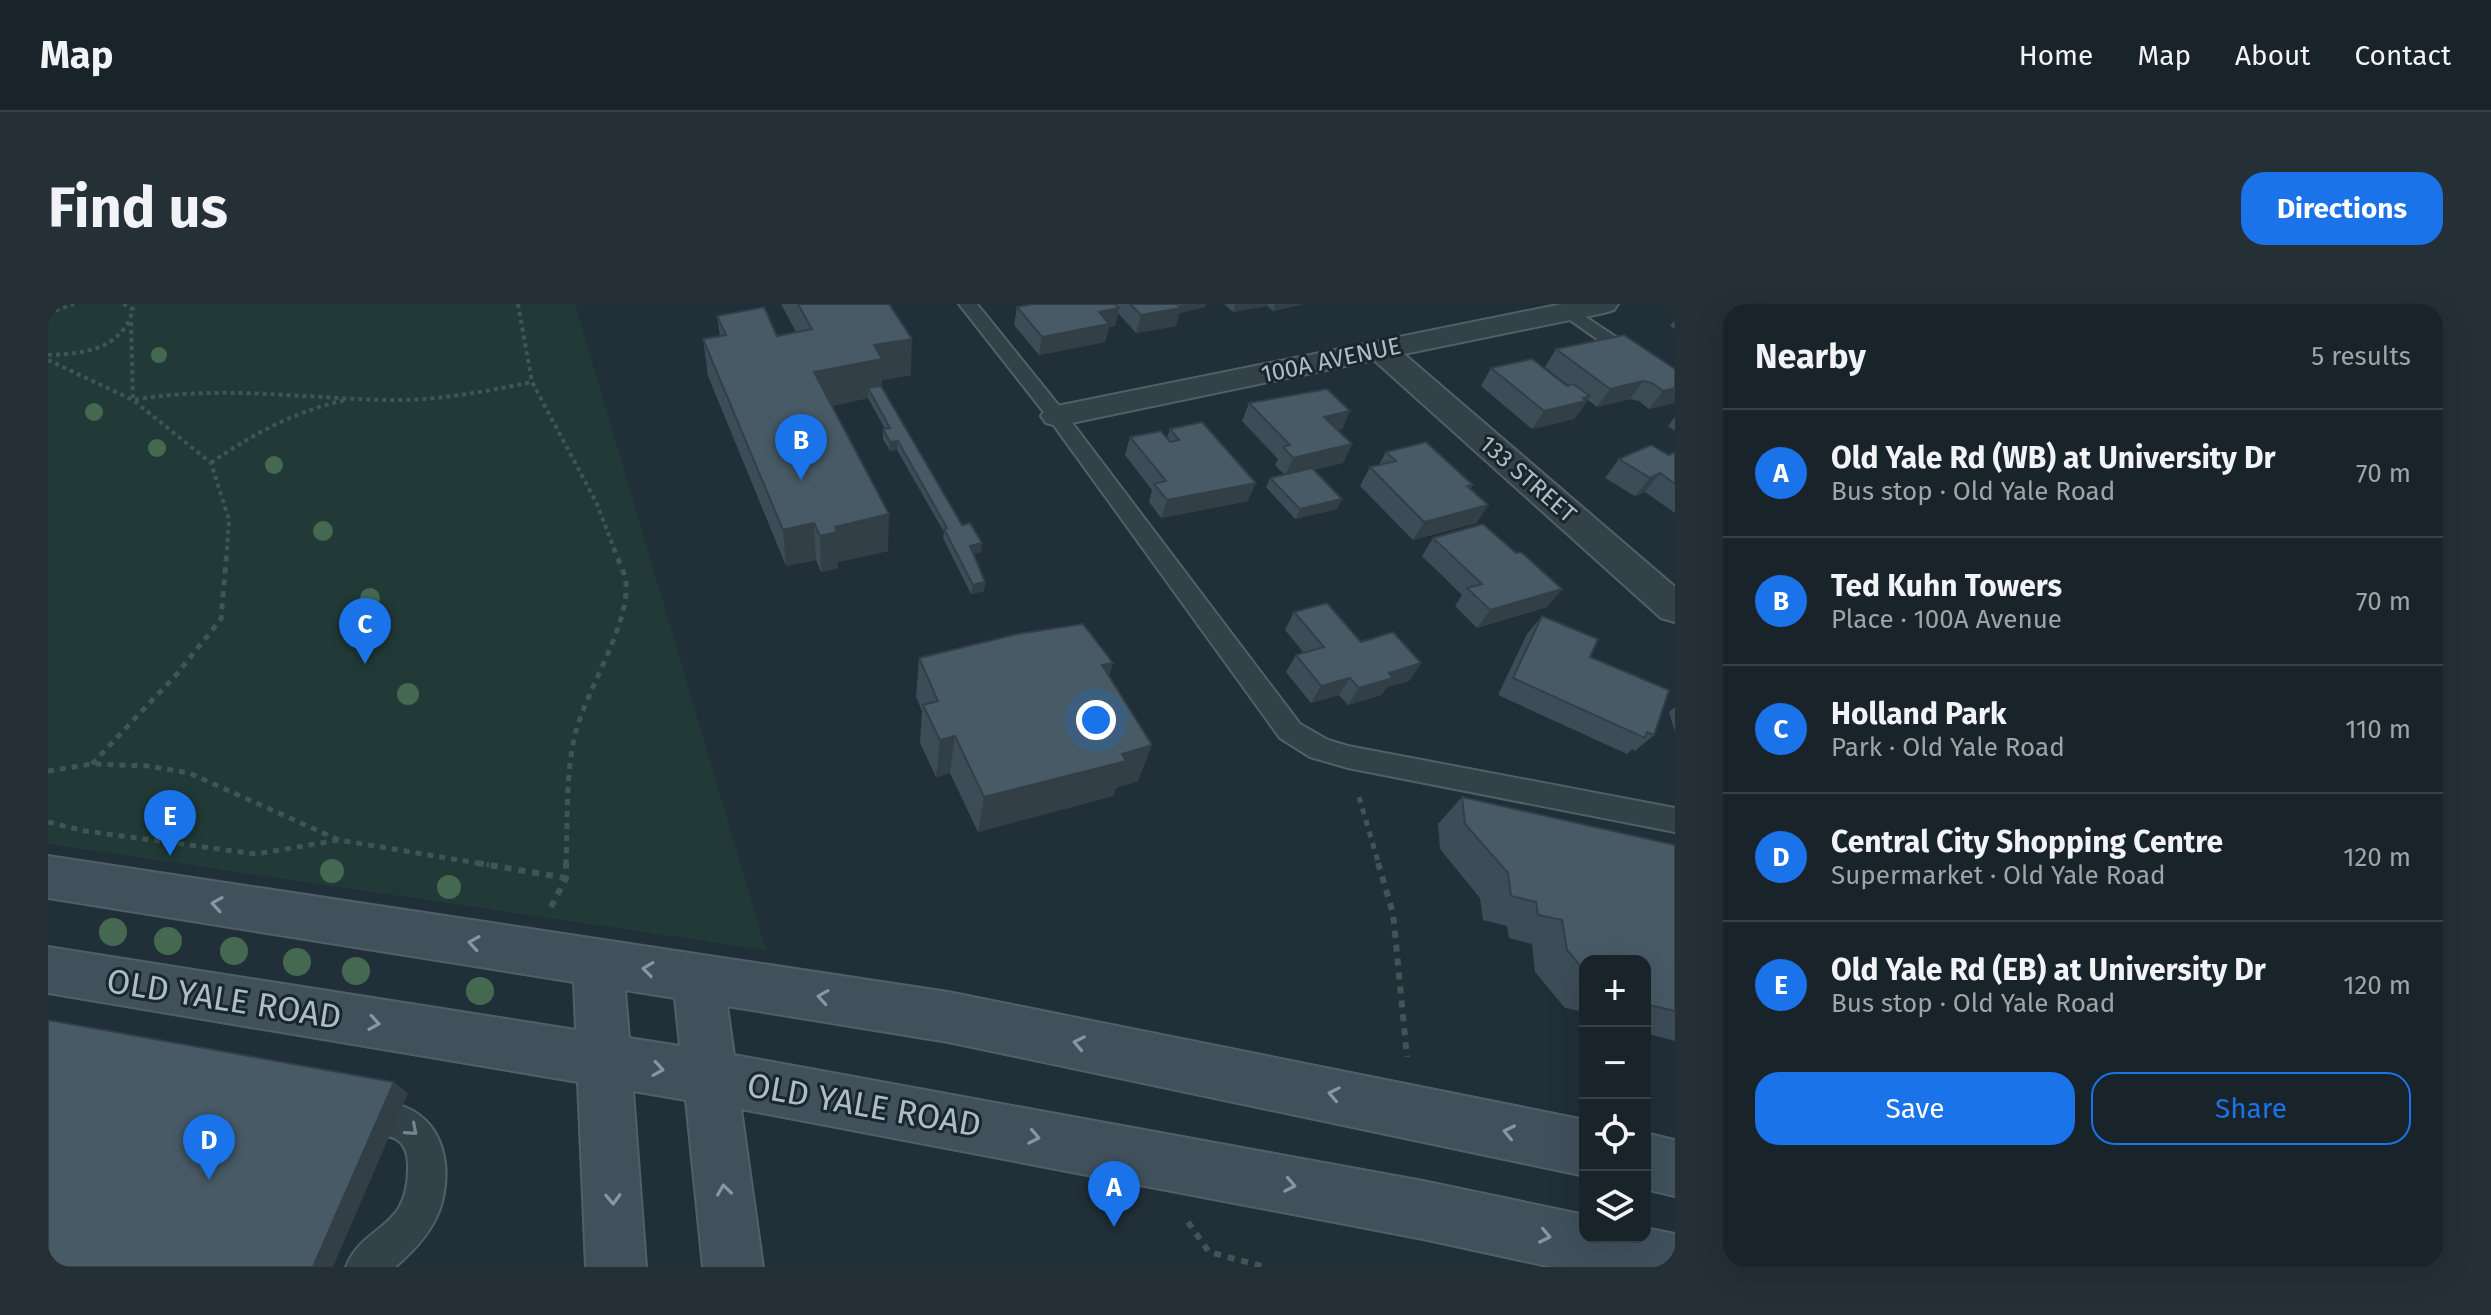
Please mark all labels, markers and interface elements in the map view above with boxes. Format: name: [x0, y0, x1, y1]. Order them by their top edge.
text: Map: [40, 32, 113, 78]
text: Home: [2019, 39, 2093, 72]
text: Map: [2137, 39, 2191, 72]
text: About: [2235, 39, 2310, 72]
text: Contact: [2354, 39, 2451, 72]
button: Directions: [2241, 172, 2443, 245]
text: Find us: [48, 175, 228, 242]
street label: 100A AVENUE: [1259, 332, 1403, 388]
text: Nearby: [1755, 336, 1866, 377]
text: 5 results: [2311, 341, 2411, 372]
pin: B: [775, 414, 827, 480]
street label: 133 STREET: [1474, 430, 1582, 529]
text: Old Yale Rd (WB) at University Dr: [1831, 440, 2276, 476]
text: A: [1773, 458, 1789, 489]
text: 70 m: [2356, 458, 2411, 489]
text: Bus stop · Old Yale Road: [1831, 476, 2115, 507]
text: Ted Kuhn Towers: [1831, 568, 2062, 604]
text: B: [1773, 586, 1789, 617]
text: 70 m: [2356, 586, 2411, 617]
pin: C: [339, 598, 391, 664]
text: Place · 100A Avenue: [1831, 604, 2062, 635]
text: Holland Park: [1831, 696, 2007, 732]
your location: [1076, 700, 1116, 740]
text: C: [1774, 714, 1788, 745]
text: 110 m: [2345, 714, 2411, 745]
text: Park · Old Yale Road: [1831, 732, 2065, 763]
pin: E: [144, 790, 196, 856]
text: Central City Shopping Centre: [1831, 824, 2223, 860]
text: D: [1773, 842, 1789, 873]
text: 120 m: [2343, 842, 2411, 873]
text: Supermarket · Old Yale Road: [1831, 860, 2166, 891]
one-way arrow: [211, 896, 224, 913]
one-way arrow: [468, 935, 481, 952]
text: Old Yale Rd (EB) at University Dr: [1831, 952, 2266, 988]
map controls: [1579, 955, 1651, 1243]
button: +: [1579, 955, 1651, 1027]
street label: OLD YALE ROAD: [104, 960, 344, 1038]
one-way arrow: [641, 961, 655, 978]
text: E: [1774, 970, 1788, 1001]
text: 120 m: [2343, 970, 2411, 1001]
text: Bus stop · Old Yale Road: [1831, 988, 2115, 1019]
one-way arrow: [817, 989, 830, 1006]
one-way arrow: [367, 1014, 381, 1031]
button: −: [1579, 1027, 1651, 1099]
one-way arrow: [1073, 1035, 1086, 1052]
one-way arrow: [651, 1059, 665, 1076]
street label: OLD YALE ROAD: [744, 1064, 984, 1146]
button: Save: [1755, 1072, 2075, 1145]
button: Share: [2091, 1072, 2411, 1145]
one-way arrow: [1327, 1087, 1341, 1104]
button: locate: [1579, 1099, 1651, 1171]
pin: D: [183, 1114, 235, 1180]
one-way arrow: [403, 1120, 418, 1135]
one-way arrow: [1502, 1124, 1516, 1141]
one-way arrow: [1028, 1127, 1041, 1144]
pin: A: [1088, 1161, 1140, 1227]
button: layers: [1579, 1171, 1651, 1243]
one-way arrow: [1283, 1176, 1296, 1193]
one-way arrow: [716, 1183, 733, 1196]
one-way arrow: [605, 1193, 622, 1206]
one-way arrow: [1538, 1227, 1551, 1244]

